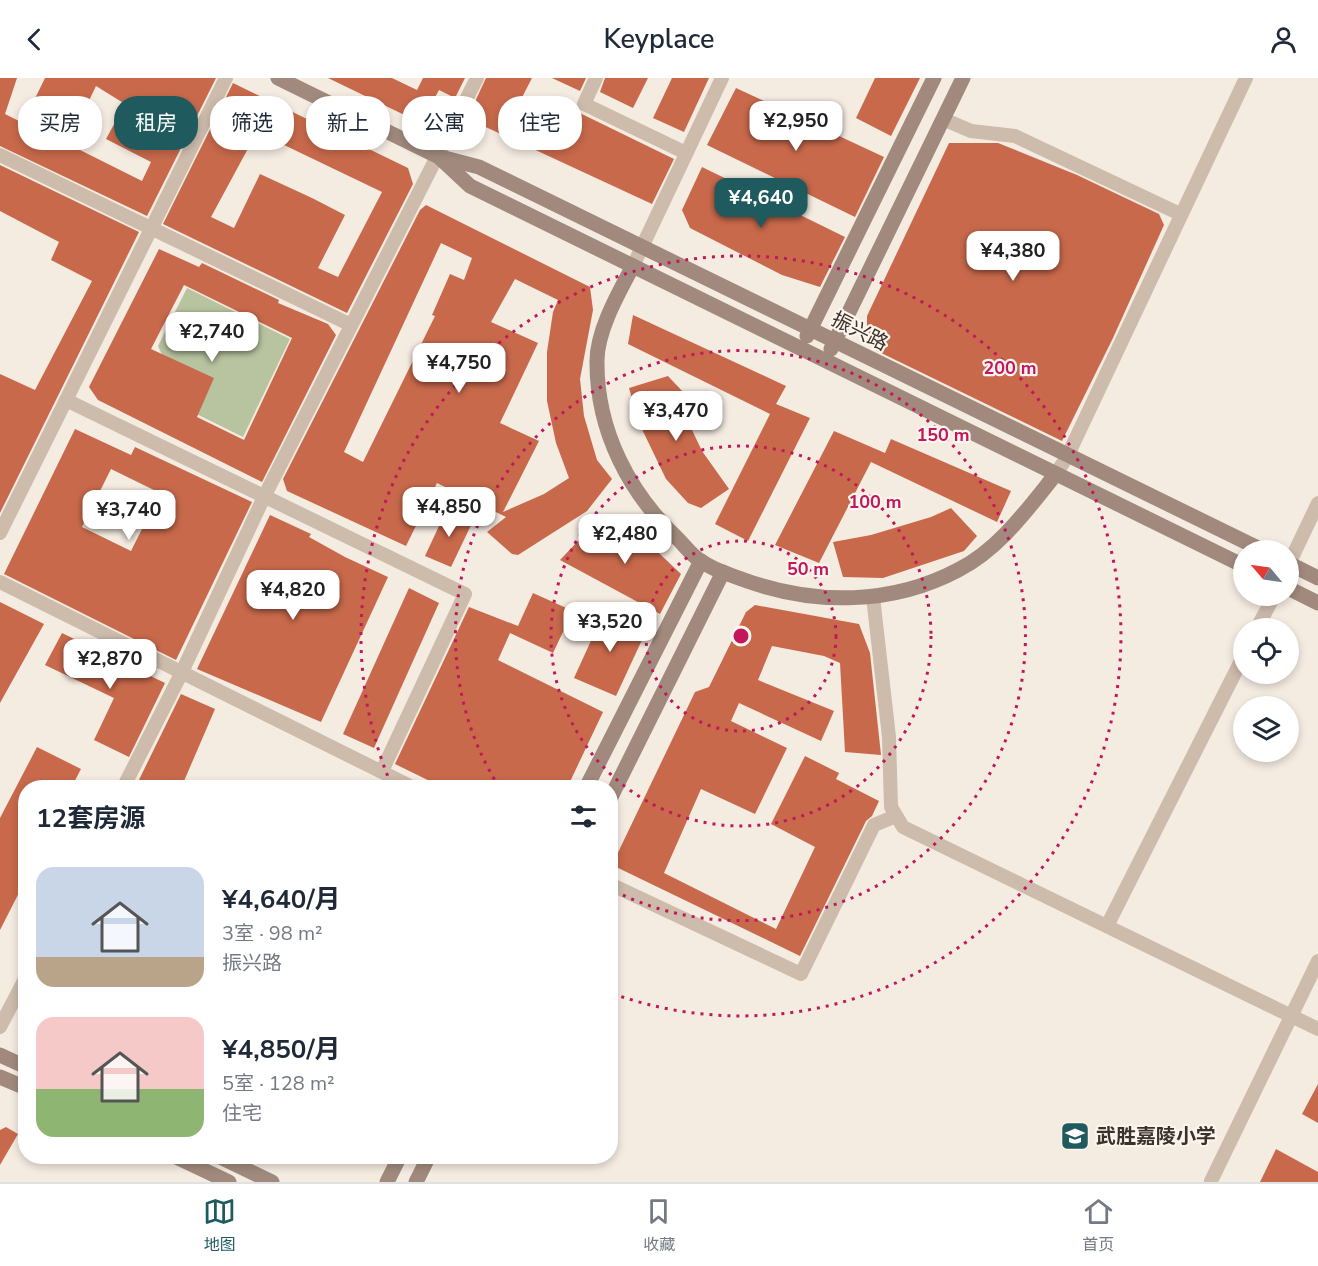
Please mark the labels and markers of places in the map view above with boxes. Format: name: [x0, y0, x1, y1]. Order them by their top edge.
pin: ¥2,950: [747, 101, 845, 152]
pin: ¥4,640: [712, 178, 810, 229]
pin: ¥4,380: [964, 231, 1062, 282]
pin: ¥2,740: [163, 312, 261, 363]
pin: ¥4,750: [410, 343, 508, 394]
pin: ¥3,470: [627, 391, 725, 442]
pin: ¥4,850: [400, 487, 498, 538]
pin: ¥3,740: [80, 490, 178, 541]
pin: ¥2,480: [576, 514, 674, 565]
pin: ¥4,820: [244, 570, 342, 621]
pin: ¥3,520: [561, 602, 659, 653]
centre of rings: [731, 626, 751, 646]
pin: ¥2,870: [61, 639, 159, 690]
school or university icon: 武胜嘉陵小学: [1059, 1120, 1091, 1152]
place label: 武胜嘉陵小学: [1096, 1123, 1216, 1150]

